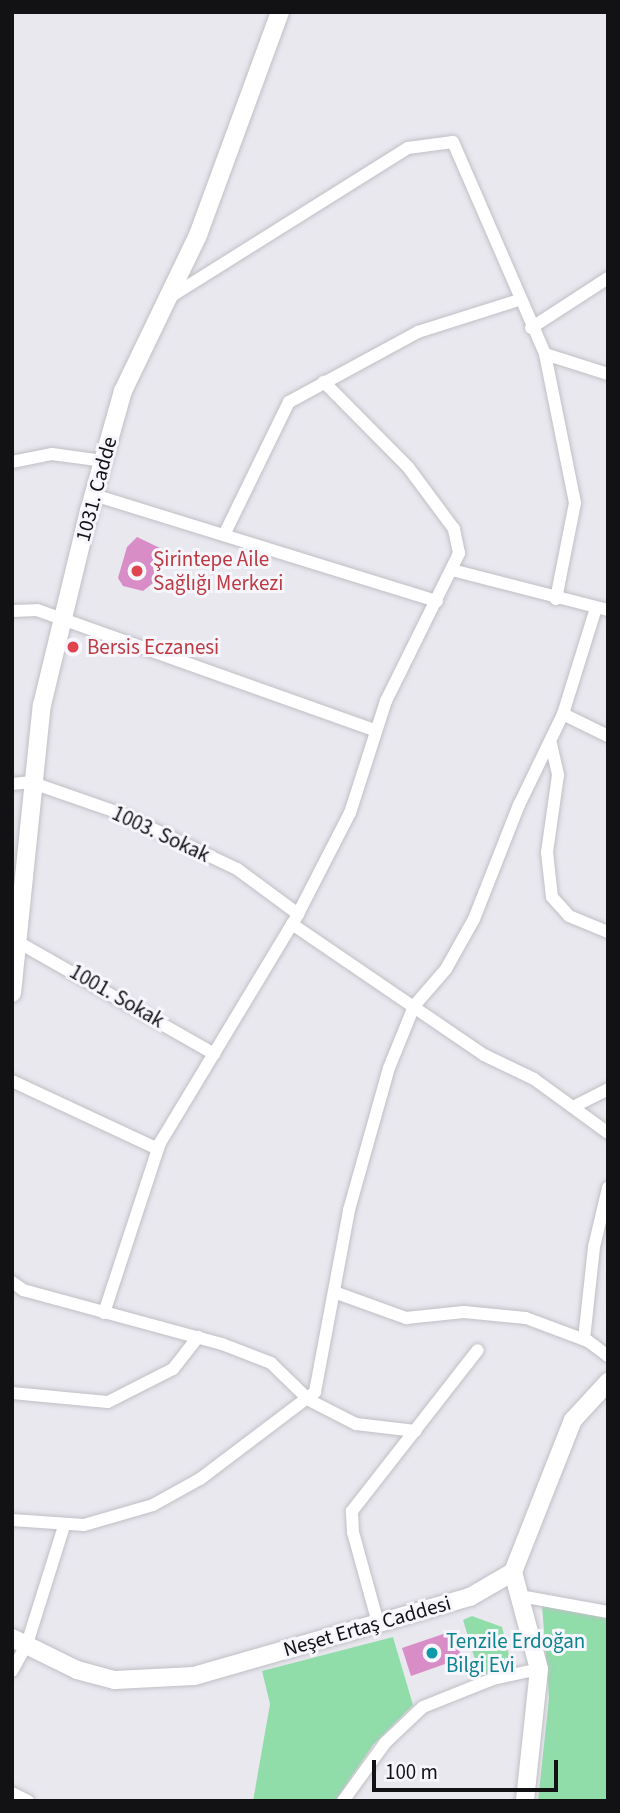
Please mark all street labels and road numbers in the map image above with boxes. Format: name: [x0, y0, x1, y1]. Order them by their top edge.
street label: 1031. Cadde: [70, 434, 122, 544]
street label: 1003. Sokak: [108, 800, 214, 868]
street label: 1001. Sokak: [65, 959, 169, 1033]
street label: Neşet Ertaş Caddesi: [280, 1590, 454, 1662]

